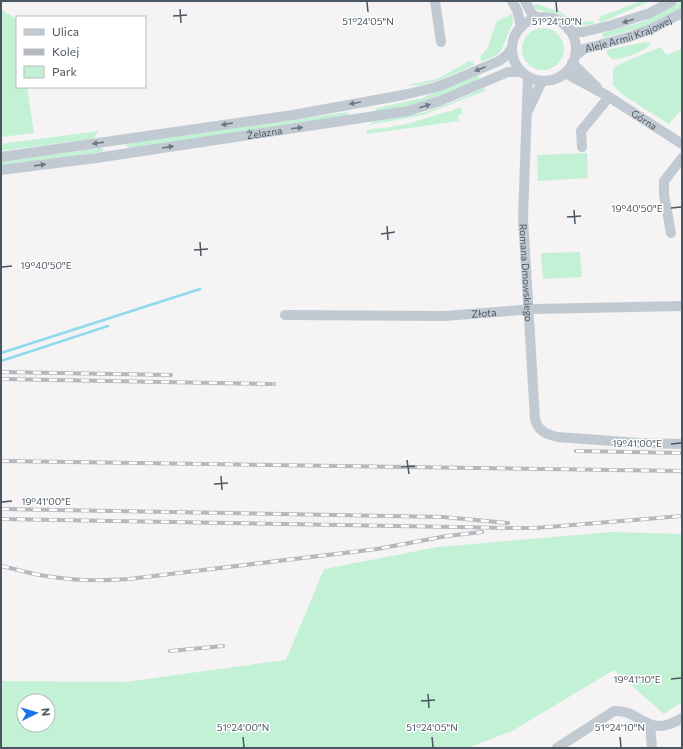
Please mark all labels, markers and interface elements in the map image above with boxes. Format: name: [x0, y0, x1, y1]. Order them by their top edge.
street label: Aleje Armii Krajowej: [583, 13, 673, 55]
text: 51°24'05"N: [342, 15, 394, 27]
text: 51°24'10"N: [532, 15, 582, 27]
legend: [16, 16, 146, 88]
one-way arrow: [622, 18, 634, 24]
text: Ulica: [52, 24, 79, 38]
text: Kolej: [52, 44, 79, 58]
text: Park: [52, 64, 78, 78]
one-way arrow: [473, 66, 485, 72]
one-way arrow: [349, 100, 361, 106]
one-way arrow: [419, 103, 431, 109]
street label: Górna: [629, 107, 659, 132]
one-way arrow: [221, 121, 233, 127]
street label: Żelazna: [246, 124, 283, 141]
one-way arrow: [291, 125, 303, 131]
one-way arrow: [92, 140, 104, 146]
one-way arrow: [162, 144, 174, 150]
one-way arrow: [34, 162, 46, 169]
text: 19°40'50"E: [611, 202, 663, 214]
street label: Romana Dmowskiego: [517, 223, 535, 322]
text: 19°40'50"E: [20, 259, 72, 271]
street label: Złota: [471, 306, 497, 320]
text: 19°41'00"E: [612, 437, 662, 449]
text: 19°41'00"E: [21, 495, 71, 507]
text: 19°41'10"E: [613, 673, 661, 685]
north arrow: [16, 693, 56, 733]
text: N: [40, 707, 53, 717]
text: 51°24'00"N: [217, 721, 269, 733]
text: 51°24'05"N: [406, 721, 458, 733]
text: 51°24'10"N: [595, 721, 645, 733]

